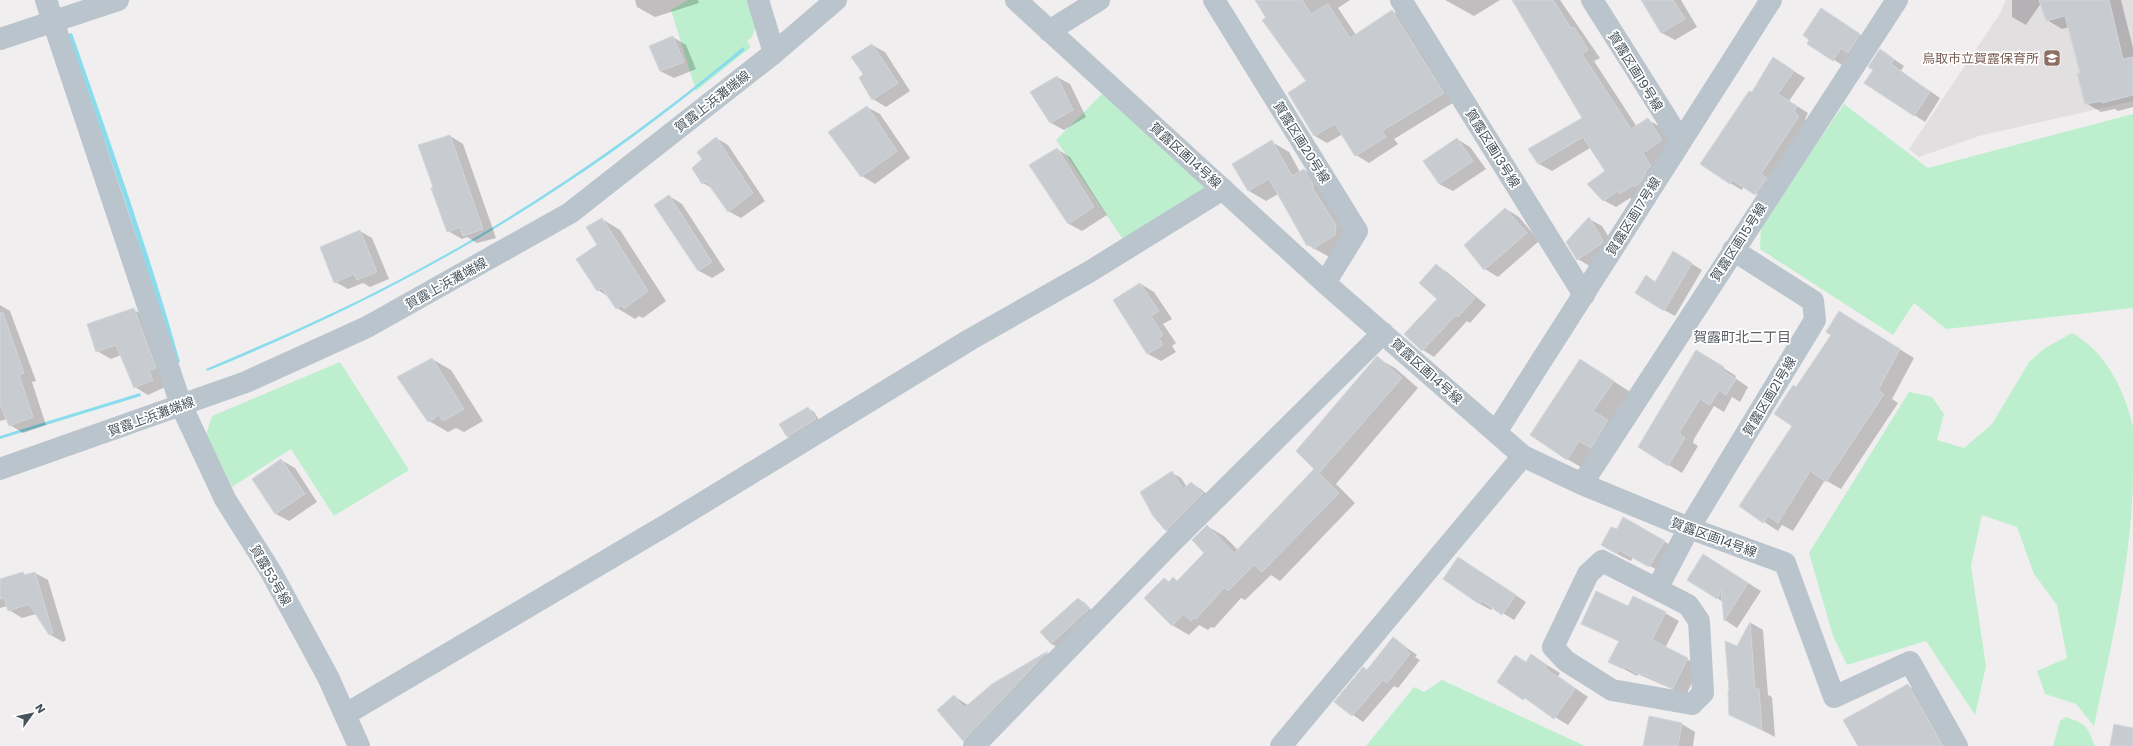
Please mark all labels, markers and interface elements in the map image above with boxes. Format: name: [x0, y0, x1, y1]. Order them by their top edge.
street label: 賀露区画19号線: [1604, 28, 1668, 115]
school or university icon: 鳥取市立賀露保育所: [2042, 48, 2062, 68]
place label: 鳥取市立賀露保育所: [1922, 49, 2039, 68]
street label: 賀露上浜灘端線: [671, 66, 754, 137]
street label: 賀露区画20号線: [1269, 98, 1334, 187]
street label: 賀露区画13号線: [1461, 105, 1524, 191]
street label: 賀露区画14号線: [1146, 118, 1226, 193]
street label: 賀露区画17号線: [1602, 173, 1665, 259]
street label: 賀露区画15号線: [1706, 199, 1771, 285]
street label: 賀露上浜灘端線: [402, 253, 491, 314]
district label: 賀露町北二丁目: [1693, 327, 1791, 347]
street label: 賀露区画14号線: [1387, 334, 1467, 409]
street label: 賀露区画21号線: [1738, 353, 1801, 440]
street label: 賀露上浜灘端線: [105, 392, 197, 441]
street label: 賀露区画14号線: [1668, 513, 1760, 562]
street label: 賀露53号線: [245, 541, 296, 609]
north arrow: [12, 694, 52, 734]
text: N: [31, 701, 49, 716]

